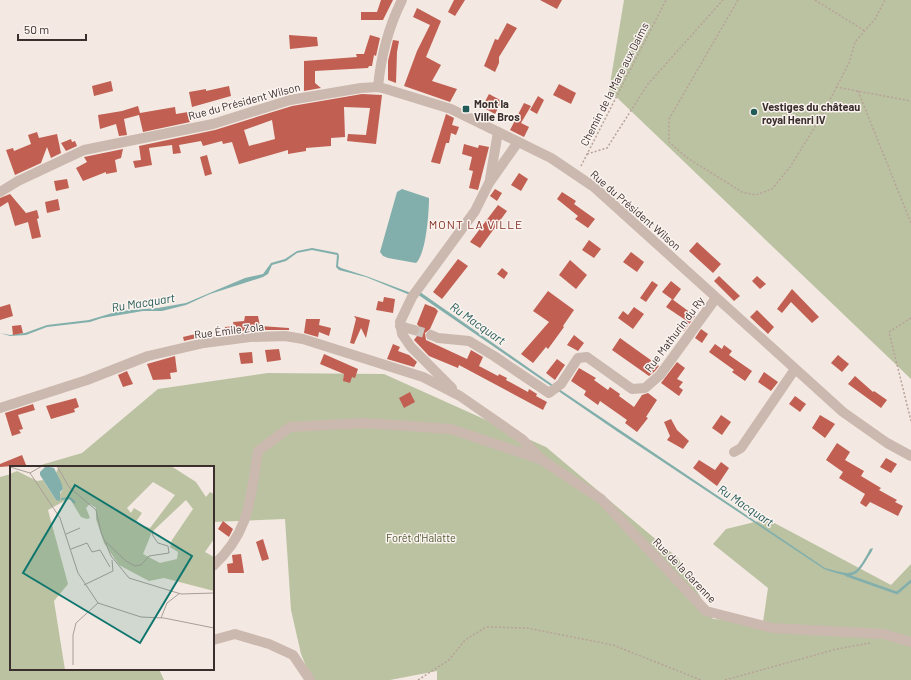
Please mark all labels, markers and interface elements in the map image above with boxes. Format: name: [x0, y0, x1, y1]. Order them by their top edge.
scale bar: [18, 16, 86, 42]
street label: Chemin de la Mare aux Daims: [577, 20, 651, 148]
text: 50 m: [24, 22, 49, 36]
street label: Rue du Président Wilson: [187, 80, 301, 122]
place label: Mont la Ville Bros: [474, 97, 520, 123]
place label: Vestiges du château royal Henri IV: [762, 100, 860, 126]
marker: Mont la Ville Bros: [461, 104, 471, 114]
marker: Vestiges du château royal Henri IV: [749, 107, 759, 117]
street label: Rue du Président Wilson: [588, 167, 684, 253]
district label: MONT LA VILLE: [429, 217, 523, 231]
water label: Ru Macquart: [110, 290, 176, 314]
street label: Rue Mathurin du Ry: [641, 294, 707, 374]
water label: Ru Macquart: [448, 299, 509, 348]
street label: Rue Émile Zola: [193, 319, 265, 341]
inset map: [10, 466, 214, 670]
water label: Ru Macquart: [716, 481, 777, 529]
park label: Forêt d'Halatte: [386, 531, 456, 544]
street label: Rue de la Garenne: [651, 535, 719, 605]

